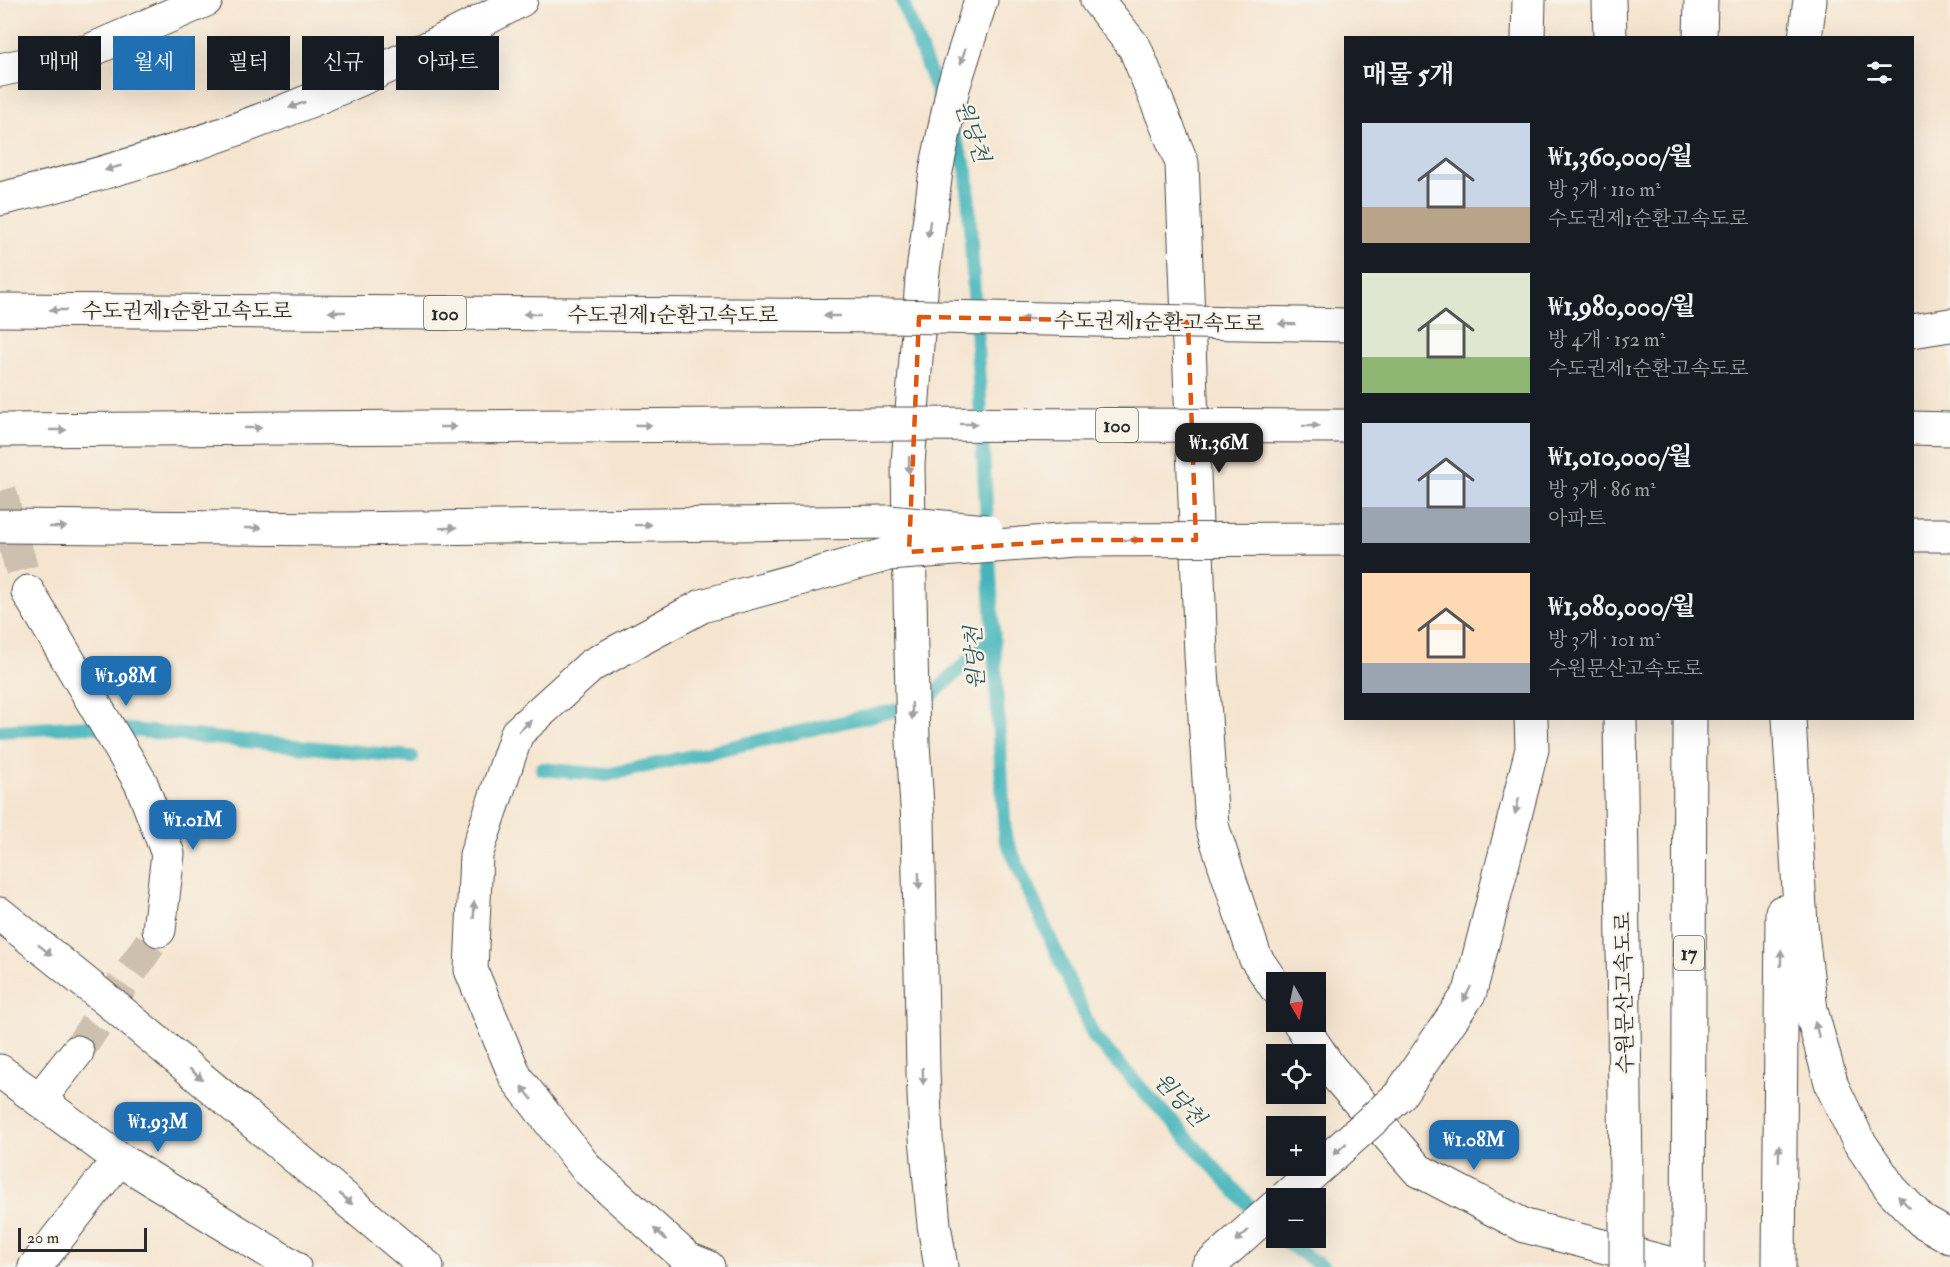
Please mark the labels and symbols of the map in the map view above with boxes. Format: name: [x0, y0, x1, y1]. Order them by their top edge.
one-way arrow: [958, 47, 967, 65]
water label: 원당천: [948, 97, 996, 168]
one-way arrow: [288, 100, 306, 110]
one-way arrow: [104, 164, 122, 174]
one-way arrow: [924, 220, 933, 239]
road number: 100: [424, 296, 466, 330]
street label: 수도권제1순환고속도로: [82, 298, 292, 325]
street label: 수도권제1순환고속도로: [568, 302, 778, 329]
one-way arrow: [48, 305, 67, 315]
one-way arrow: [327, 307, 346, 317]
street label: 수도권제1순환고속도로: [1054, 307, 1264, 338]
one-way arrow: [522, 309, 541, 319]
one-way arrow: [822, 311, 841, 321]
one-way arrow: [1020, 314, 1039, 324]
one-way arrow: [1278, 319, 1297, 329]
road number: 100: [1096, 408, 1138, 442]
one-way arrow: [959, 419, 978, 429]
one-way arrow: [634, 420, 653, 430]
one-way arrow: [1301, 421, 1320, 431]
one-way arrow: [439, 422, 458, 432]
one-way arrow: [244, 423, 263, 433]
pin: ₩1.36M: [1170, 423, 1268, 474]
one-way arrow: [49, 425, 68, 434]
one-way arrow: [904, 456, 914, 475]
one-way arrow: [634, 520, 653, 530]
one-way arrow: [49, 522, 68, 532]
one-way arrow: [244, 523, 263, 533]
one-way arrow: [439, 523, 458, 533]
one-way arrow: [1123, 535, 1142, 545]
water label: 원당천: [959, 624, 991, 691]
pin: ₩1.98M: [77, 656, 175, 707]
one-way arrow: [907, 701, 917, 720]
one-way arrow: [517, 720, 532, 733]
one-way arrow: [1512, 797, 1522, 815]
pin: ₩1.01M: [144, 800, 242, 851]
one-way arrow: [914, 871, 924, 890]
one-way arrow: [469, 901, 478, 920]
street label: 수원문산고속도로: [1610, 912, 1639, 1074]
road number: 17: [1674, 936, 1704, 970]
one-way arrow: [38, 944, 53, 956]
one-way arrow: [1777, 948, 1786, 967]
north arrow: [1266, 972, 1326, 1032]
one-way arrow: [1463, 985, 1473, 1003]
one-way arrow: [1812, 1021, 1821, 1039]
one-way arrow: [919, 1066, 928, 1085]
water label: 원당천: [1147, 1067, 1212, 1134]
one-way arrow: [188, 1068, 204, 1081]
one-way arrow: [521, 1085, 534, 1101]
pin: ₩1.93M: [109, 1102, 207, 1153]
pin: ₩1.08M: [1425, 1120, 1523, 1171]
one-way arrow: [1333, 1142, 1348, 1155]
one-way arrow: [1775, 1143, 1784, 1162]
one-way arrow: [338, 1193, 354, 1206]
one-way arrow: [1896, 1195, 1911, 1209]
scale bar: [18, 1225, 147, 1252]
one-way arrow: [653, 1228, 668, 1241]
one-way arrow: [1235, 1229, 1250, 1242]

